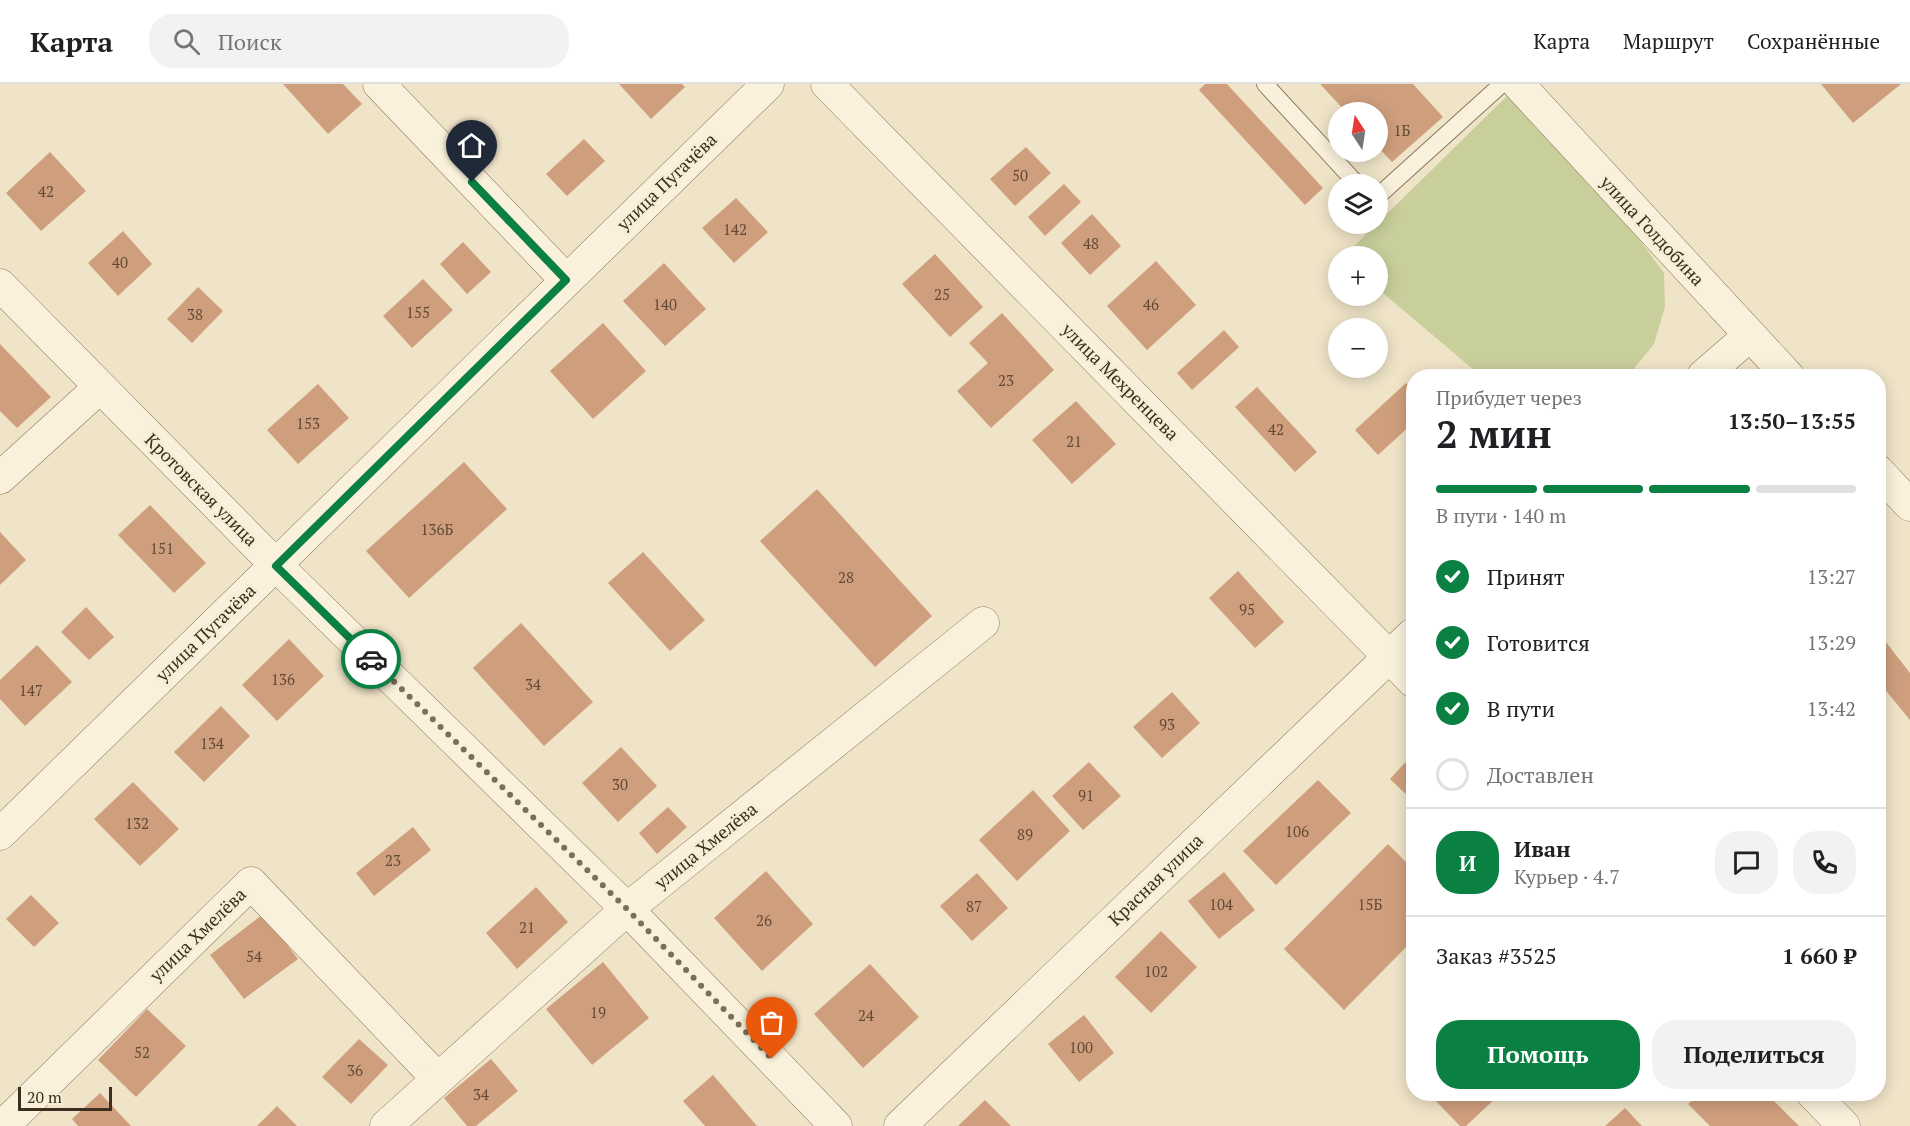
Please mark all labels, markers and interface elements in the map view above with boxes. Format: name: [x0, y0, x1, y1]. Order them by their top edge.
search box: [149, 14, 569, 68]
text: Карта: [30, 23, 113, 60]
icon: search: [170, 25, 203, 58]
text: Поиск: [218, 27, 282, 56]
text: Карта: [1533, 27, 1590, 55]
text: Маршрут: [1623, 27, 1714, 55]
text: Сохранённые: [1747, 27, 1880, 55]
north arrow: [1328, 102, 1388, 162]
map controls: [1328, 102, 1388, 378]
pin: [446, 120, 497, 182]
house number: 1Б: [1394, 120, 1411, 140]
street label: улица Пугачёва: [610, 127, 722, 236]
icon: home: [455, 129, 488, 162]
house number: 50: [1012, 165, 1028, 185]
street label: улица Голдобина: [1595, 169, 1710, 291]
button: layers: [1328, 174, 1388, 234]
house number: 42: [38, 181, 54, 201]
house number: 142: [723, 219, 747, 239]
house number: 48: [1083, 233, 1099, 253]
button: +: [1328, 246, 1388, 306]
house number: 40: [112, 252, 128, 272]
house number: 25: [934, 284, 950, 304]
house number: 140: [653, 294, 677, 314]
house number: 46: [1143, 294, 1159, 314]
house number: 155: [406, 302, 430, 322]
house number: 38: [187, 304, 203, 324]
street label: улица Мехренцева: [1056, 317, 1185, 445]
button: −: [1328, 318, 1388, 378]
house number: 23: [998, 370, 1014, 390]
text: Прибудет через: [1436, 384, 1582, 411]
text: 13:50–13:55: [1728, 406, 1856, 435]
text: 2 мин: [1436, 407, 1552, 459]
house number: 153: [296, 413, 320, 433]
house number: 42: [1268, 419, 1284, 439]
street label: Кротовская улица: [140, 428, 263, 551]
house number: 21: [1066, 431, 1082, 451]
text: В пути · 140 m: [1436, 502, 1566, 529]
house number: 136Б: [421, 519, 454, 539]
house number: 151: [150, 538, 174, 558]
icon: check: [1436, 560, 1469, 593]
text: Принят: [1487, 562, 1565, 591]
text: 13:27: [1807, 563, 1856, 590]
house number: 28: [838, 567, 854, 587]
street label: улица Пугачёва: [149, 578, 261, 687]
house number: 95: [1239, 599, 1255, 619]
icon: check: [1436, 626, 1469, 659]
text: Готовится: [1487, 628, 1590, 657]
courier: [341, 629, 401, 689]
text: 13:29: [1807, 629, 1856, 656]
icon: car: [355, 643, 388, 676]
house number: 136: [271, 669, 295, 689]
house number: 34: [525, 674, 541, 694]
house number: 147: [19, 680, 43, 700]
icon: check: [1436, 692, 1469, 725]
text: В пути: [1487, 694, 1555, 723]
text: 13:42: [1807, 695, 1856, 722]
house number: 93: [1159, 714, 1175, 734]
house number: 134: [200, 733, 224, 753]
text: Доставлен: [1487, 760, 1594, 789]
house number: 30: [612, 774, 628, 794]
house number: 91: [1078, 785, 1094, 805]
street label: улица Хмелёва: [648, 796, 762, 895]
house number: 132: [125, 813, 149, 833]
house number: 106: [1285, 821, 1309, 841]
house number: 89: [1017, 824, 1033, 844]
street label: Красная улица: [1103, 828, 1208, 931]
button: chat: [1715, 831, 1778, 894]
button: phone: [1793, 831, 1856, 894]
text: Иван: [1514, 834, 1571, 863]
text: И: [1459, 848, 1476, 877]
house number: 23: [385, 850, 401, 870]
text: Курьер · 4.7: [1514, 863, 1620, 890]
street label: улица Хмелёва: [143, 882, 251, 987]
house number: 104: [1209, 894, 1233, 914]
house number: 15Б: [1358, 894, 1383, 914]
house number: 87: [966, 896, 982, 916]
house number: 26: [756, 910, 772, 930]
house number: 21: [519, 917, 535, 937]
text: Заказ #3525: [1436, 941, 1557, 970]
text: 1 660 ₽: [1782, 941, 1856, 970]
house number: 54: [246, 946, 262, 966]
house number: 102: [1144, 961, 1168, 981]
pin: [746, 997, 797, 1059]
house number: 19: [590, 1002, 606, 1022]
house number: 24: [858, 1005, 874, 1025]
icon: bag: [755, 1006, 788, 1039]
button: Помощь: [1436, 1020, 1640, 1089]
button: Поделиться: [1652, 1020, 1856, 1089]
house number: 100: [1069, 1037, 1093, 1057]
house number: 52: [134, 1042, 150, 1062]
house number: 36: [347, 1060, 363, 1080]
scale bar: [18, 1084, 112, 1112]
house number: 34: [473, 1084, 489, 1104]
text: 20 m: [27, 1086, 62, 1108]

